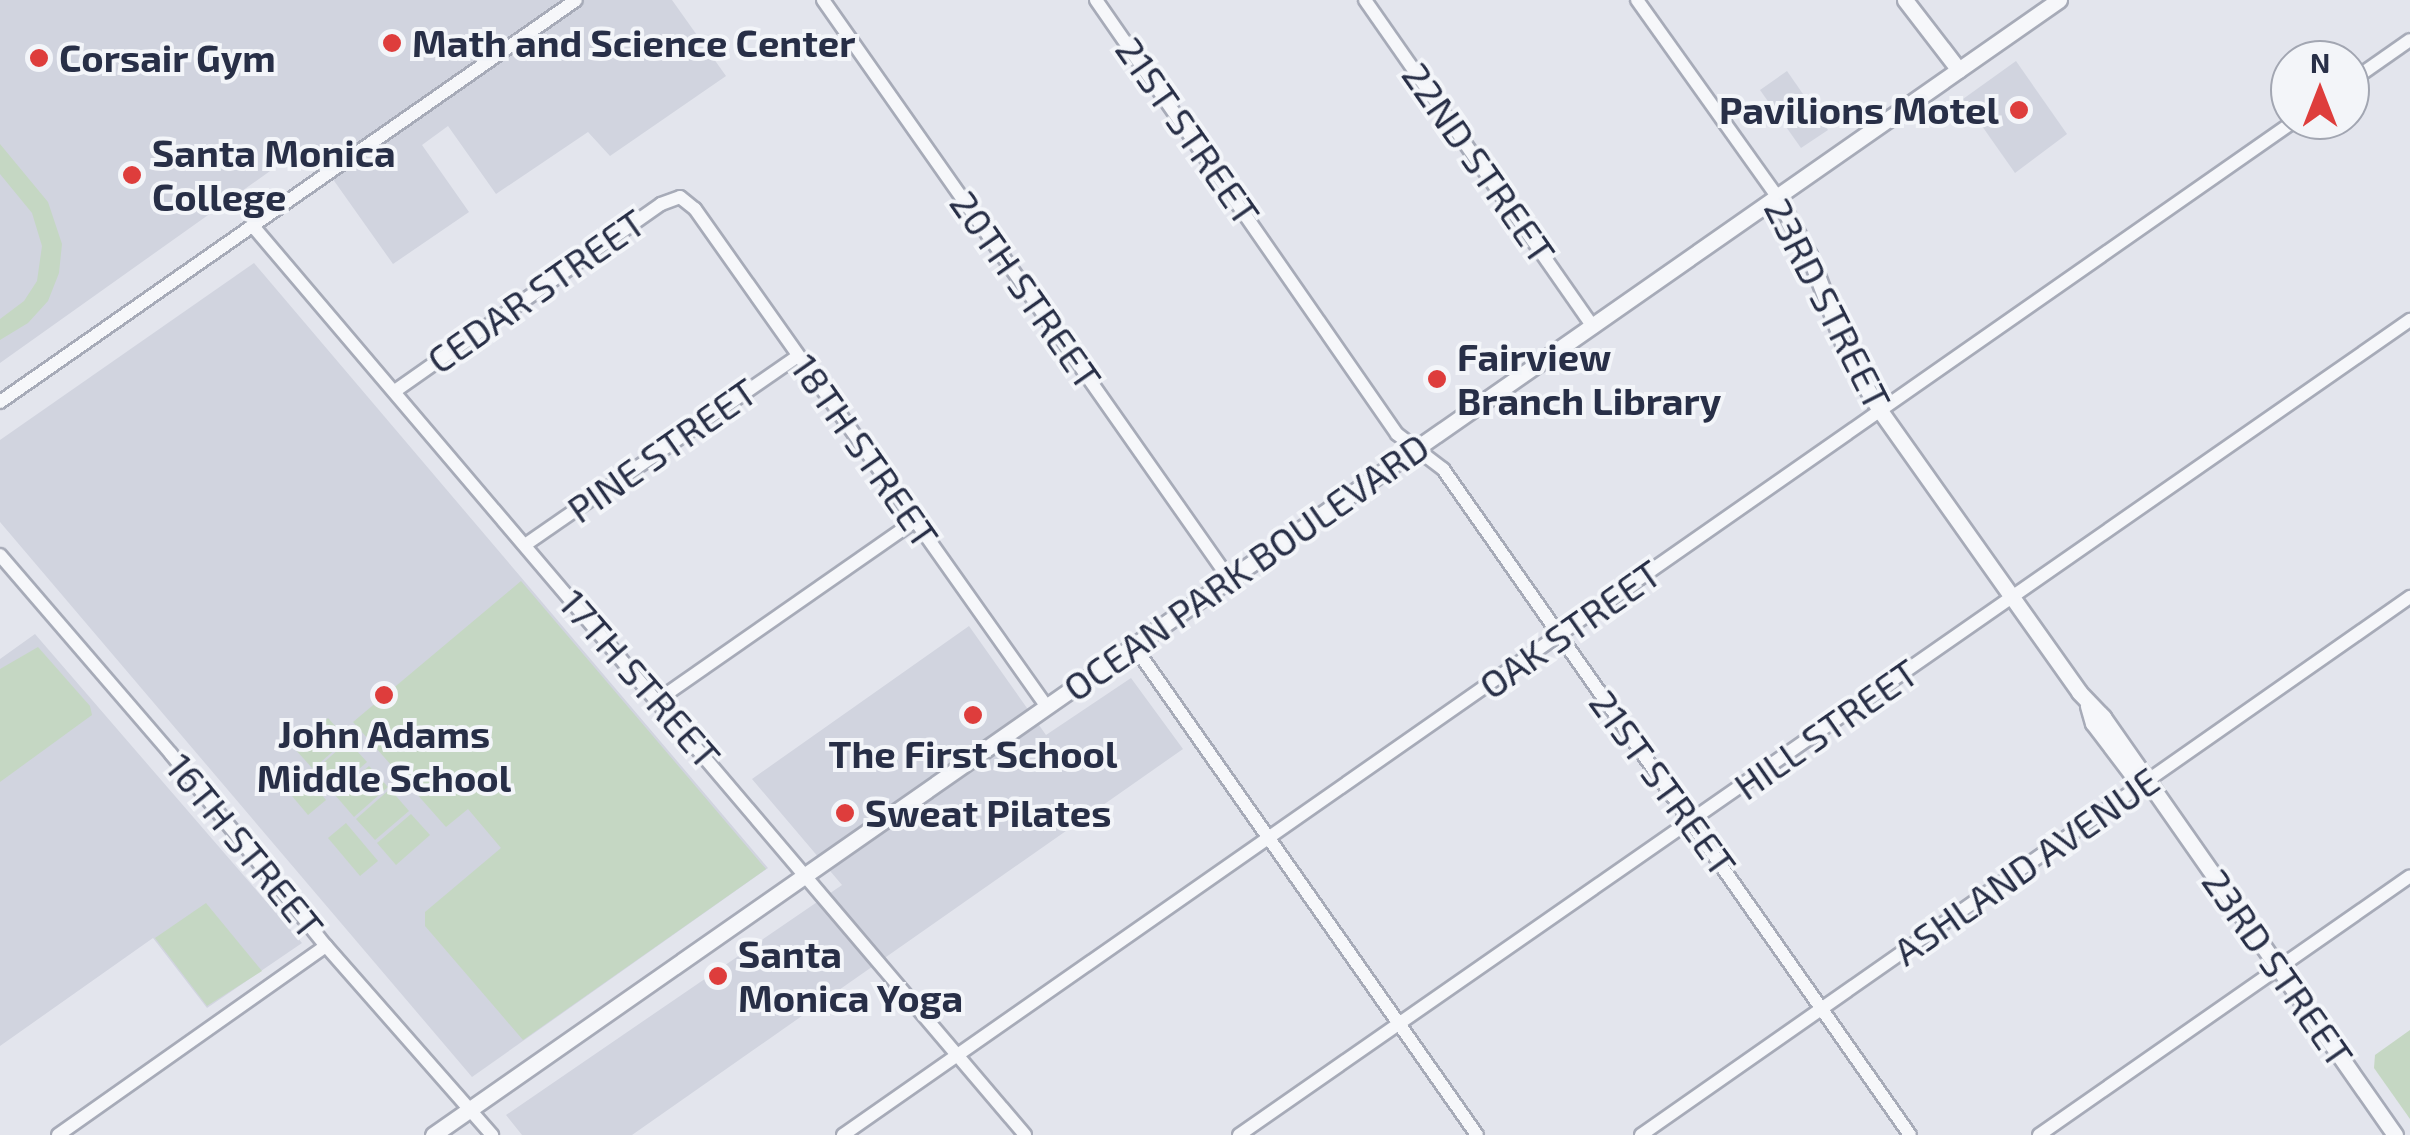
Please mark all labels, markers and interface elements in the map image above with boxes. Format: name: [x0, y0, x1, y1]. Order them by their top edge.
place label: Math and Science Center: [412, 20, 855, 66]
street label: 21ST STREET: [1106, 28, 1270, 234]
marker: Math and Science Center: [381, 32, 403, 54]
place label: Corsair Gym: [59, 35, 276, 81]
north arrow: [2270, 40, 2370, 140]
text: N: [2310, 45, 2330, 79]
marker: Corsair Gym: [28, 47, 50, 69]
street label: 22ND STREET: [1393, 54, 1565, 272]
place label: Pavilions Motel: [1719, 87, 1999, 133]
marker: Pavilions Motel: [2008, 99, 2030, 121]
place label: Santa Monica College: [152, 130, 396, 220]
marker: Santa Monica College: [121, 164, 143, 186]
street label: 20TH STREET: [941, 182, 1111, 398]
street label: 23RD STREET: [1755, 191, 1901, 417]
street label: CEDAR STREET: [418, 199, 654, 383]
place label: Fairview Branch Library: [1457, 334, 1721, 424]
street label: 18TH STREET: [782, 346, 948, 556]
street label: PINE STREET: [559, 368, 765, 532]
marker: Fairview Branch Library: [1426, 368, 1448, 390]
street label: OCEAN PARK BOULEVARD: [1054, 423, 1438, 711]
street label: OAK STREET: [1470, 550, 1670, 708]
street label: 17TH STREET: [550, 580, 730, 778]
street label: HILL STREET: [1725, 649, 1927, 809]
street label: 21ST STREET: [1580, 681, 1746, 885]
marker: John Adams Middle School: [373, 684, 395, 706]
marker: The First School: [962, 704, 984, 726]
place label: John Adams Middle School: [257, 711, 511, 801]
place label: The First School: [829, 731, 1117, 777]
street label: 16TH STREET: [157, 744, 333, 948]
street label: ASHLAND AVENUE: [1884, 757, 2168, 975]
place label: Sweat Pilates: [865, 790, 1111, 836]
marker: Sweat Pilates: [834, 802, 856, 824]
street label: 23RD STREET: [2193, 860, 2363, 1076]
place label: Santa Monica Yoga: [738, 931, 964, 1021]
marker: Santa Monica Yoga: [707, 965, 729, 987]

